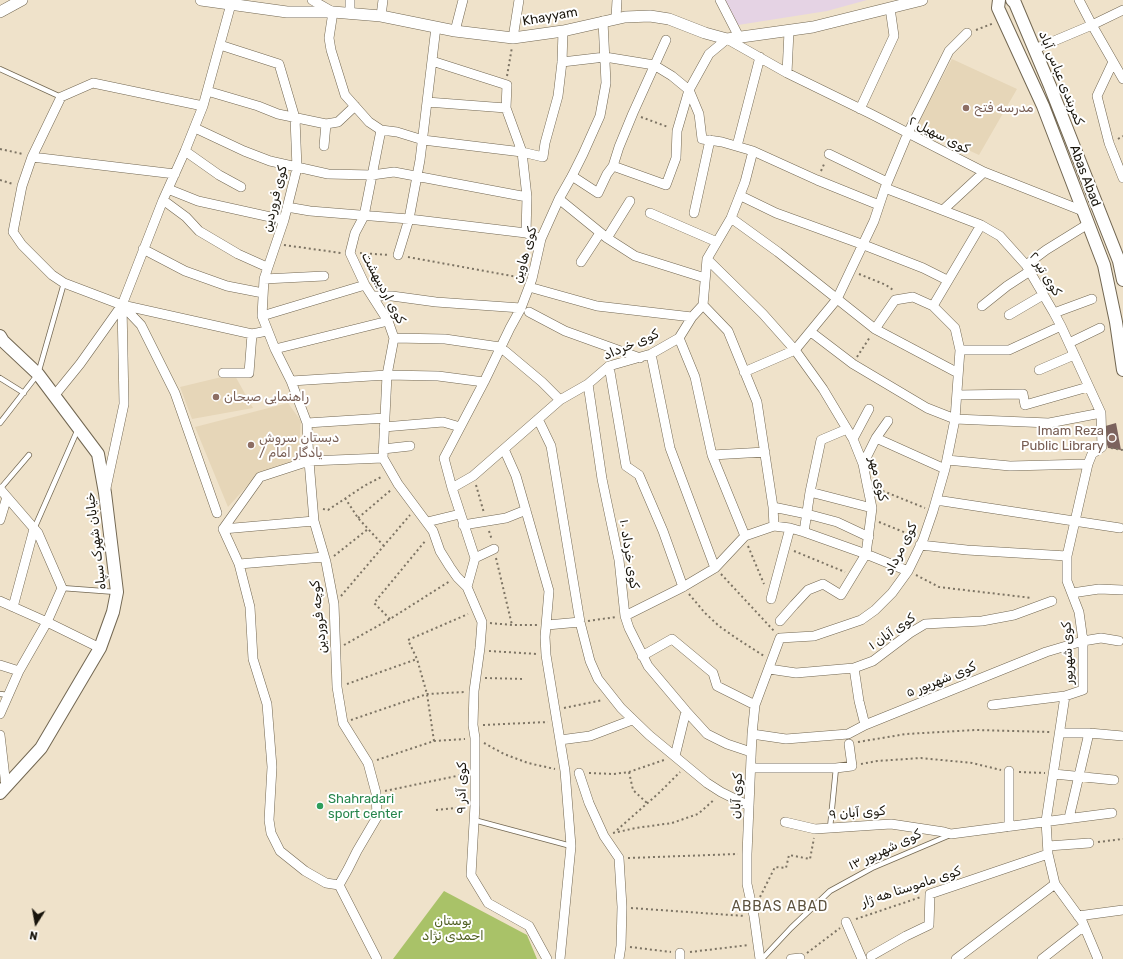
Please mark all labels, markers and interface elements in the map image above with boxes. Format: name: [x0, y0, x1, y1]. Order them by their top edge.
street label: Khayyam: [521, 4, 579, 30]
street label: کمربندی عباس آباد: [1035, 29, 1087, 127]
place label: مدرسه فتح: [974, 100, 1034, 116]
marker: مدرسه فتح: [961, 103, 971, 113]
street label: کوی سهیل ۲: [906, 113, 972, 157]
street label: Abas Abad: [1066, 143, 1104, 209]
street label: کوی فروردین: [259, 164, 291, 234]
street label: کوی هاوین: [510, 225, 540, 285]
street label: کوی تیر ۲: [1025, 249, 1065, 299]
street label: کوی اردیبهشت: [358, 250, 408, 326]
street label: کوی خرداد: [601, 326, 661, 364]
place label: راهنمایی صبحان: [224, 389, 309, 405]
marker: راهنمایی صبحان: [211, 392, 221, 402]
place label: Imam Reza Public Library: [1021, 423, 1104, 454]
place label: دبستان سروش / یادگار امام: [259, 430, 339, 461]
marker: Imam Reza Public Library: [1107, 433, 1117, 443]
marker: دبستان سروش / یادگار امام: [246, 440, 256, 450]
street label: کوی مهر: [865, 455, 891, 503]
street label: خیابان شهرک سپاه: [82, 491, 110, 591]
street label: کوی خرداد ۱۰: [616, 518, 642, 590]
street label: کوی مرداد: [881, 520, 921, 578]
street label: کوچه فروردین: [307, 580, 331, 654]
street label: کوی آبان ۱: [866, 610, 918, 654]
street label: کوی شهریور: [1059, 621, 1077, 685]
street label: کوی شهریور ۵: [904, 659, 978, 701]
street label: کوی آذر ۹: [454, 762, 470, 814]
street label: کوی آبان: [728, 773, 746, 819]
place label: Shahradari sport center: [328, 791, 403, 822]
marker: Shahradari sport center: [315, 801, 325, 811]
street label: کوی آبان ۹: [828, 803, 886, 823]
street label: کوی شهریور ۱۳: [846, 826, 924, 874]
street label: کوی ماموستا هه ژار: [859, 864, 963, 910]
district label: ABBAS ABAD: [732, 899, 828, 915]
north arrow: [16, 903, 56, 943]
park label: بوستان احمدی نژاد: [422, 913, 484, 944]
text: N: [28, 928, 39, 942]

